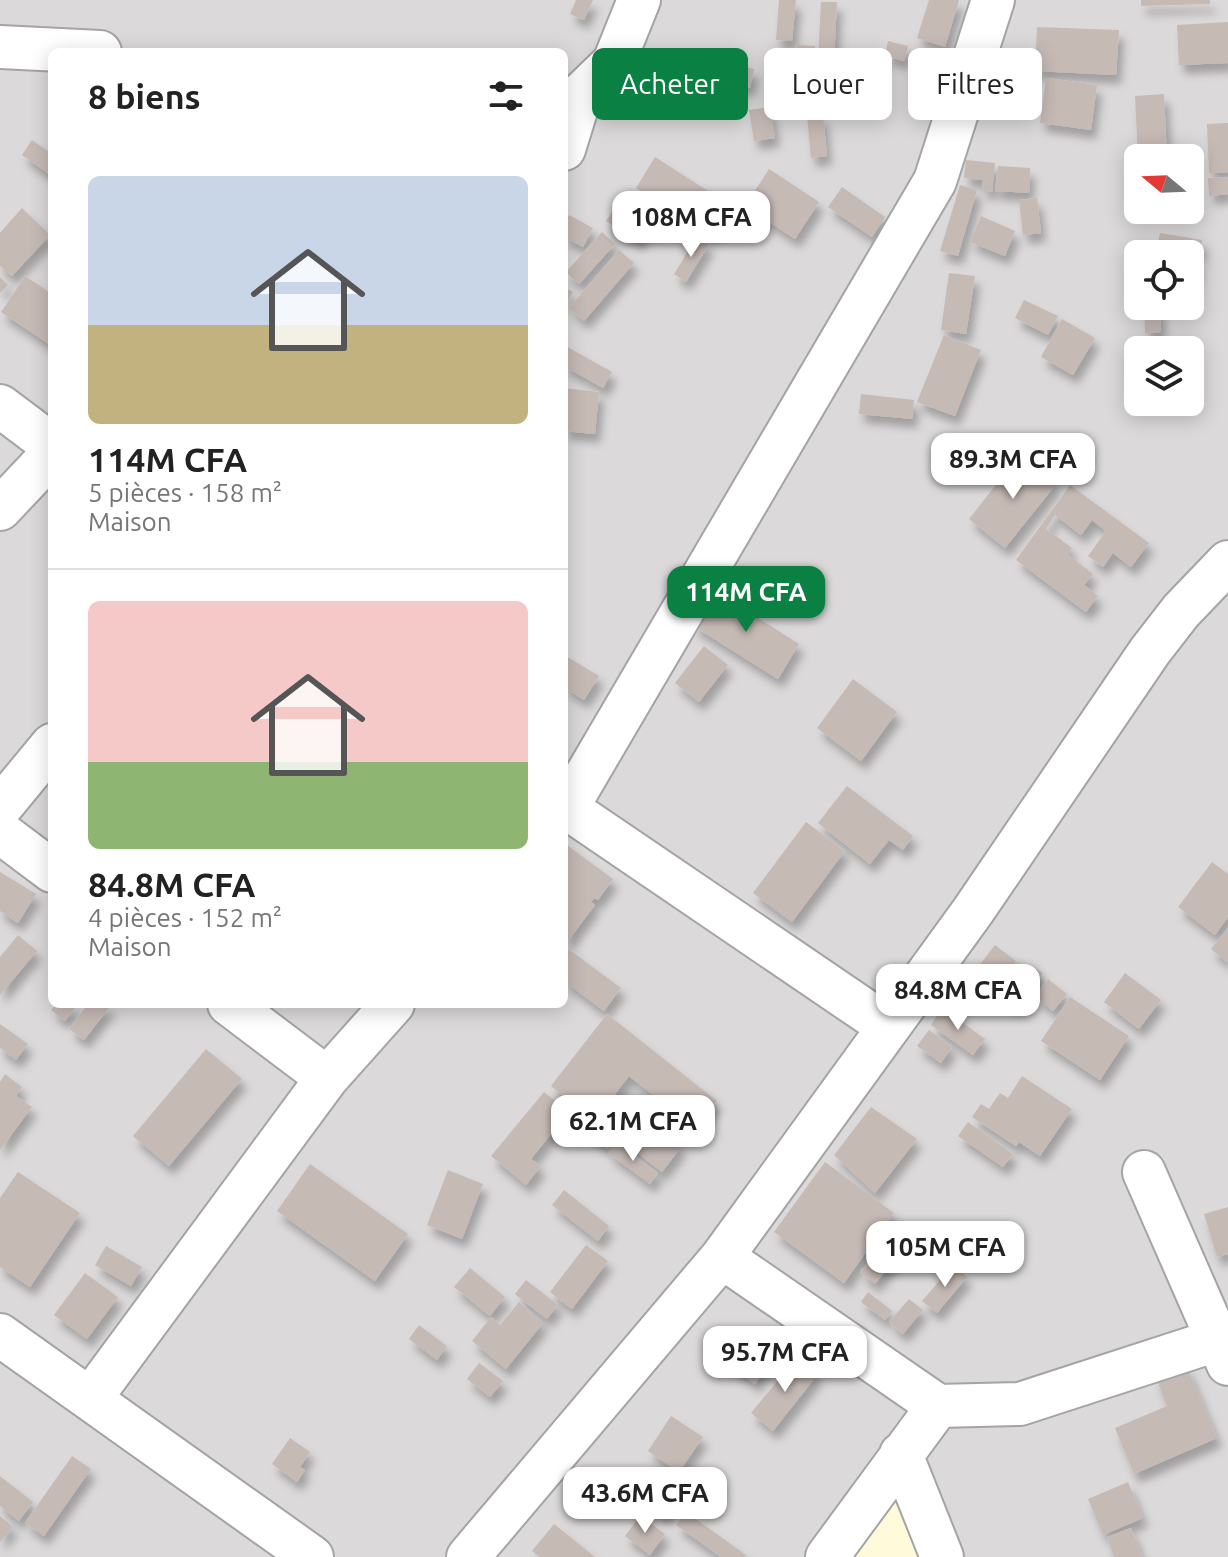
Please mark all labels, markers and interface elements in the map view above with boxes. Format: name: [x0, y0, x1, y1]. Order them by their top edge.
chip: Acheter: [592, 48, 748, 120]
chip: Louer: [764, 48, 892, 120]
chip: Filtres: [908, 48, 1042, 120]
icon: filters: [484, 74, 528, 118]
text: 8 biens: [88, 77, 201, 115]
north arrow: [1124, 144, 1204, 224]
map controls: [1124, 144, 1204, 416]
pin: 108M CFA: [608, 191, 774, 259]
text: 108M CFA: [630, 202, 752, 231]
icon: home: [236, 228, 380, 372]
button: locate: [1124, 240, 1204, 320]
button: layers: [1124, 336, 1204, 416]
pin: 89.3M CFA: [921, 433, 1105, 501]
text: 114M CFA: [88, 440, 247, 478]
text: 89.3M CFA: [949, 444, 1077, 473]
text: 5 pièces · 158 m²: [88, 478, 282, 507]
text: Maison: [88, 507, 172, 536]
pin: 114M CFA: [663, 566, 829, 634]
text: 114M CFA: [685, 577, 807, 606]
icon: home: [236, 653, 380, 797]
text: 84.8M CFA: [88, 865, 255, 903]
text: 4 pièces · 152 m²: [88, 903, 282, 932]
text: Maison: [88, 932, 172, 961]
pin: 84.8M CFA: [866, 964, 1050, 1032]
text: 84.8M CFA: [894, 975, 1022, 1004]
pin: 62.1M CFA: [541, 1095, 725, 1163]
text: 62.1M CFA: [569, 1106, 697, 1135]
pin: 105M CFA: [862, 1221, 1028, 1289]
text: 105M CFA: [884, 1232, 1006, 1261]
pin: 95.7M CFA: [693, 1326, 877, 1394]
text: 95.7M CFA: [721, 1337, 849, 1366]
pin: 43.6M CFA: [553, 1467, 737, 1535]
text: 43.6M CFA: [581, 1478, 709, 1507]

